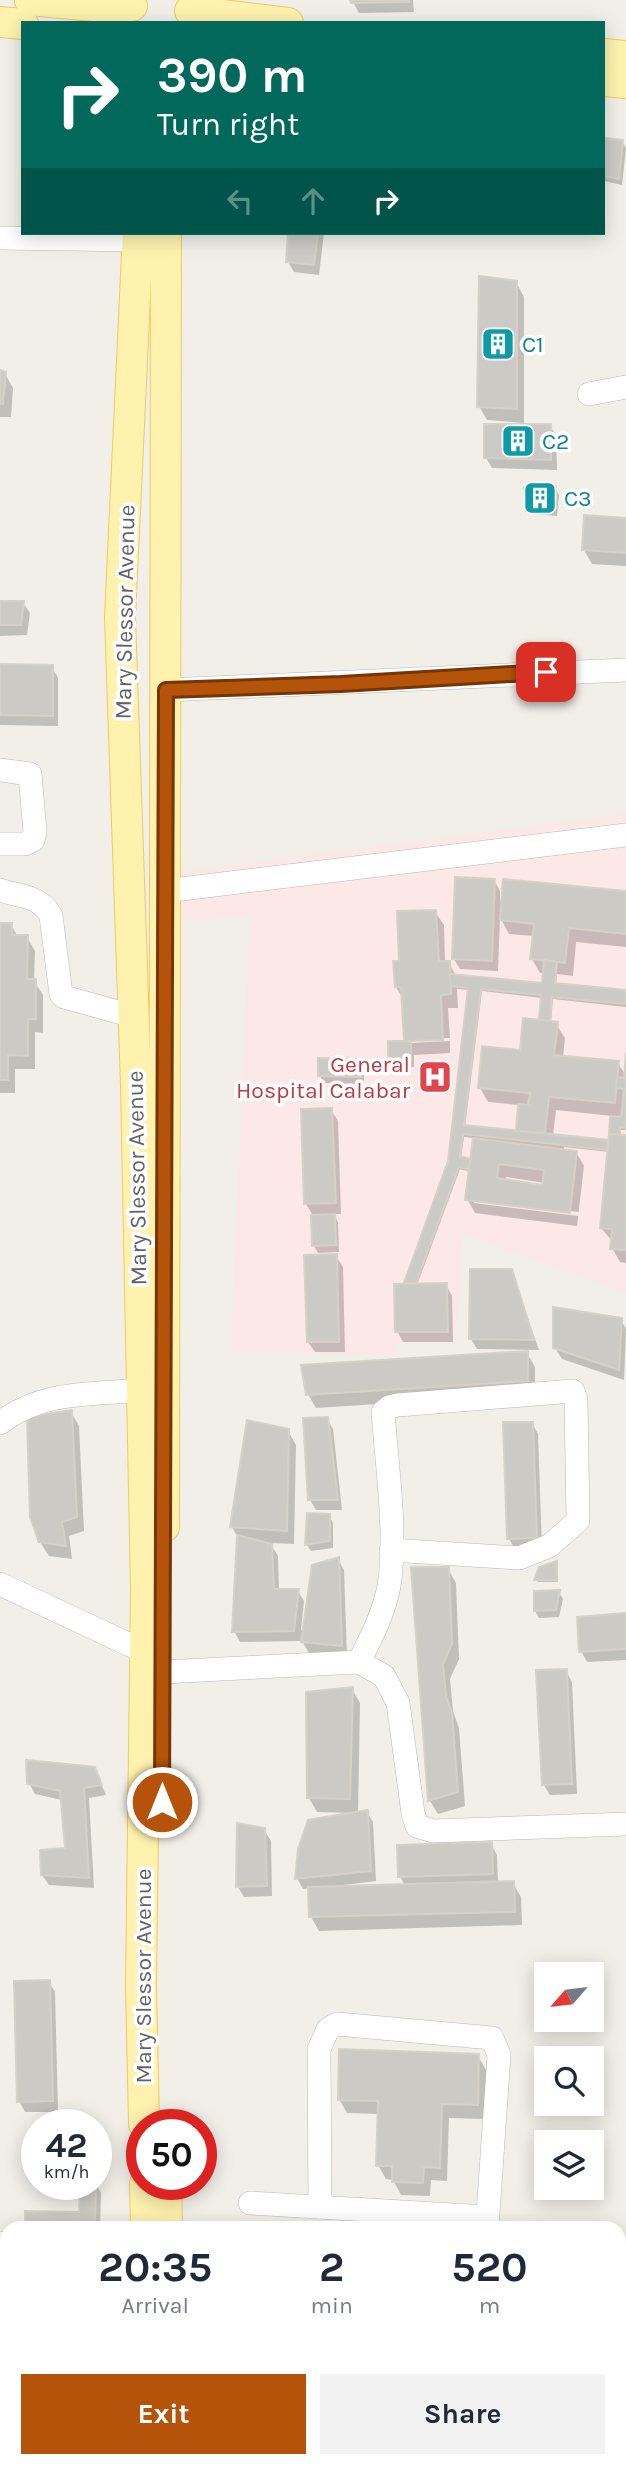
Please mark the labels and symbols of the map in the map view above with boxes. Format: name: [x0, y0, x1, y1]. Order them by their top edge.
building icon: C1: [479, 325, 517, 363]
place label: C1: [522, 331, 544, 358]
building icon: C2: [499, 422, 537, 460]
place label: C2: [542, 428, 569, 455]
building icon: C3: [521, 479, 559, 517]
place label: C3: [564, 485, 592, 512]
street label: Mary Slessor Avenue: [110, 504, 140, 720]
pin: [516, 642, 576, 702]
place label: General Hospital Calabar: [236, 1051, 411, 1104]
hospital icon: General Hospital Calabar: [416, 1058, 454, 1096]
street label: Mary Slessor Avenue: [122, 1070, 152, 1286]
position arrow: [125, 1765, 199, 1839]
street label: Mary Slessor Avenue: [130, 1869, 157, 2084]
north arrow: [534, 1962, 604, 2032]
speed limit sign: 50: [126, 2109, 217, 2200]

